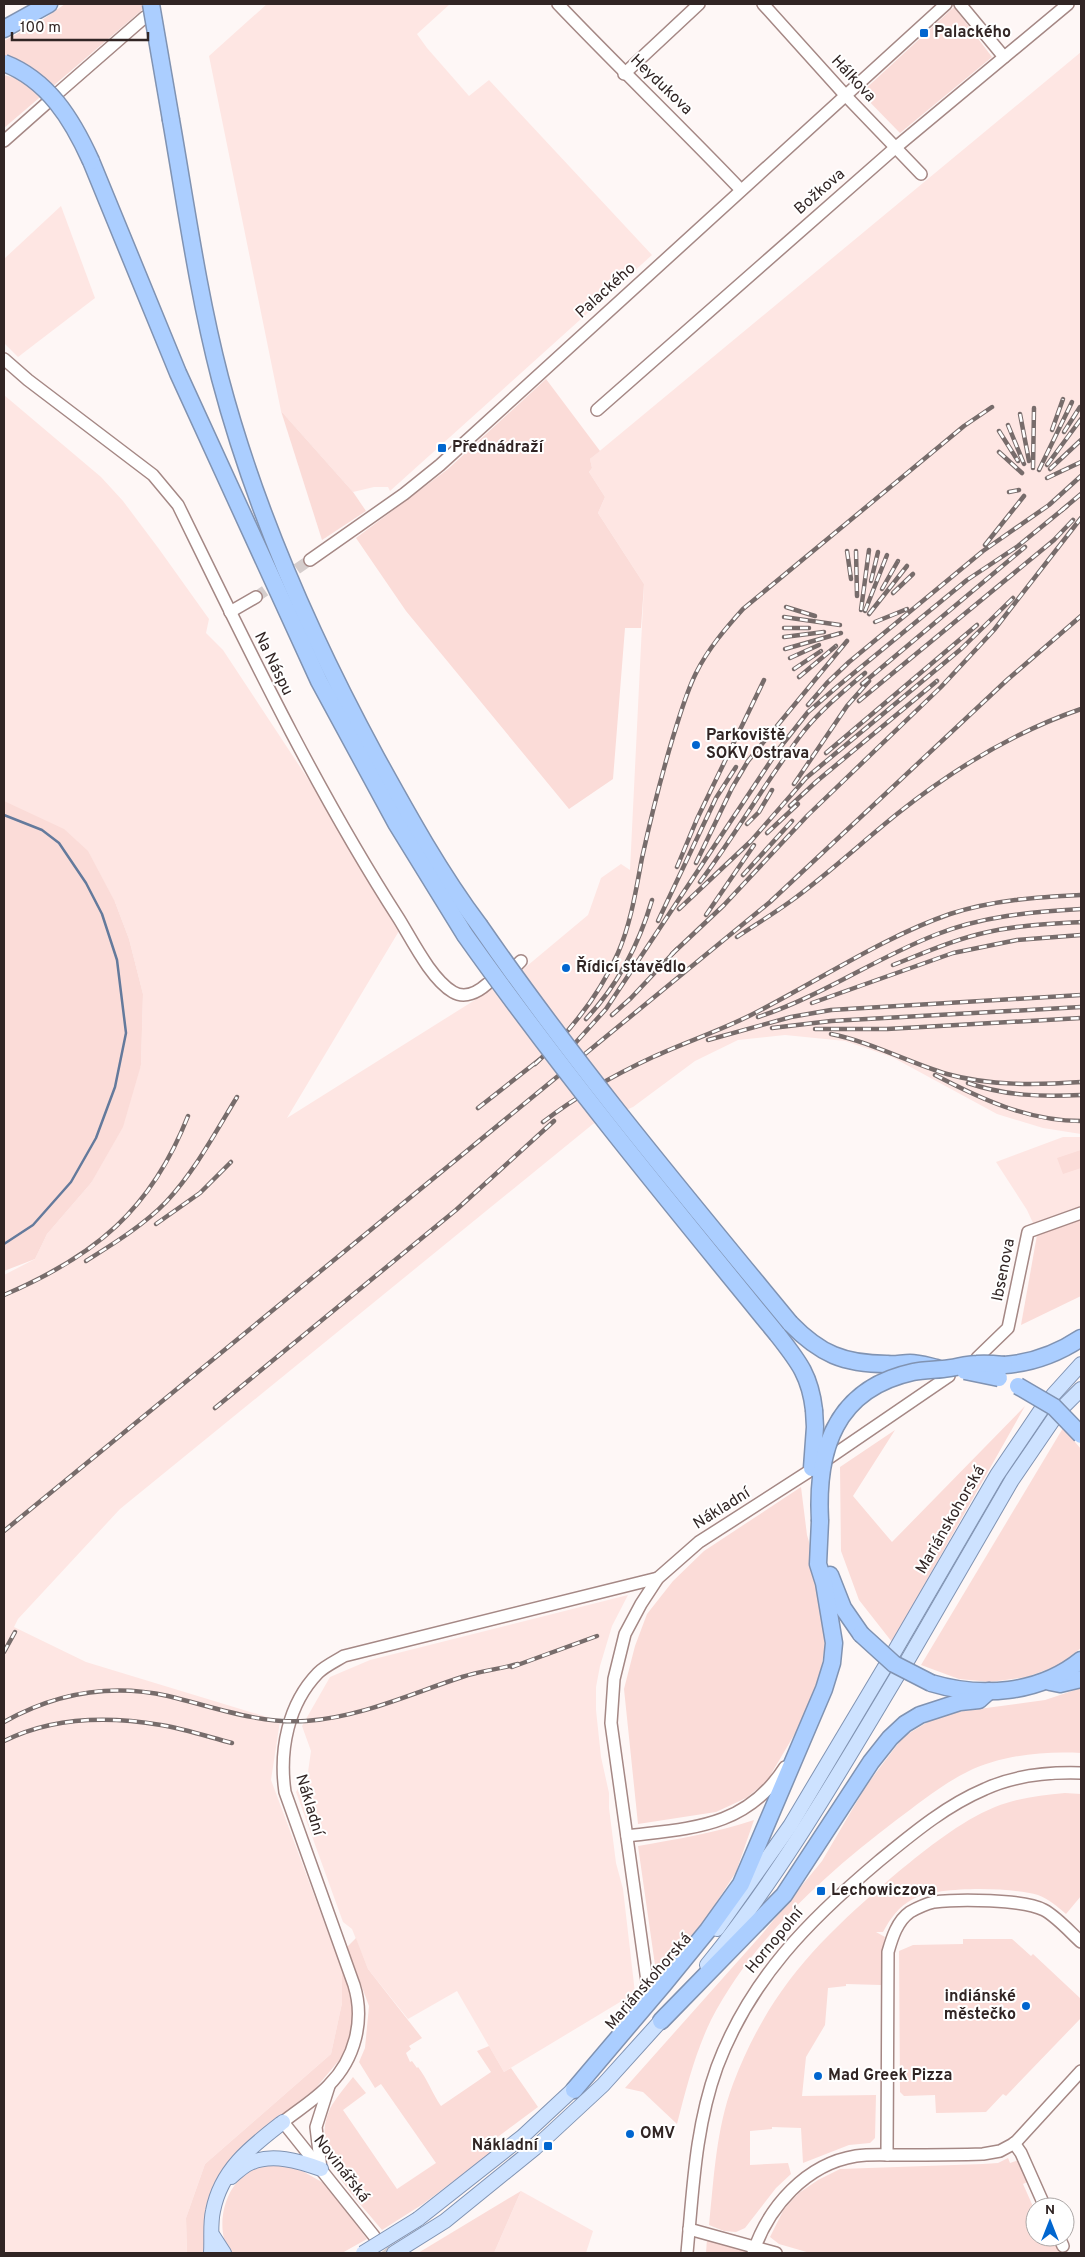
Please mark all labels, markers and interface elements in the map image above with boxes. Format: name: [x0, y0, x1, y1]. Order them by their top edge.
scale bar: [12, 10, 149, 42]
text: 100 m: [20, 19, 61, 38]
place label: Palackého: [934, 23, 1011, 43]
marker: Palackého: [918, 27, 930, 39]
street label: Heydukova: [626, 50, 696, 120]
street label: Hálkova: [826, 51, 880, 107]
street label: Božkova: [791, 165, 849, 219]
street label: Palackého: [572, 259, 640, 323]
place label: Přednádraží: [452, 438, 545, 458]
marker: Přednádraží: [436, 442, 448, 454]
street label: Na Náspu: [249, 629, 297, 699]
place label: Parkoviště SOKV Ostrava: [706, 726, 809, 764]
marker: Parkoviště SOKV Ostrava: [690, 739, 702, 751]
place label: Řídicí stavědlo: [576, 956, 686, 978]
marker: Řídicí stavědlo: [560, 962, 572, 974]
street label: Ibsenova: [988, 1237, 1020, 1303]
street label: Mariánskohorská: [912, 1462, 990, 1578]
street label: Nákladní: [690, 1483, 756, 1534]
street label: Nákladní: [290, 1772, 328, 1840]
place label: Lechowiczova: [831, 1881, 936, 1901]
marker: Lechowiczova: [815, 1885, 827, 1897]
street label: Hornopolní: [742, 1903, 810, 1978]
street label: Mariánskohorská: [602, 1930, 696, 2034]
place label: indiánské městečko: [944, 1987, 1016, 2025]
marker: indiánské městečko: [1020, 2000, 1032, 2012]
place label: Mad Greek Pizza: [828, 2066, 952, 2086]
marker: Mad Greek Pizza: [812, 2070, 824, 2082]
place label: OMV: [640, 2124, 675, 2144]
marker: OMV: [624, 2128, 636, 2140]
street label: Novinářská: [308, 2131, 374, 2207]
place label: Nákladní: [472, 2136, 539, 2156]
marker: Nákladní: [542, 2140, 554, 2152]
north arrow: [1025, 2197, 1075, 2247]
text: N: [1045, 2202, 1055, 2219]

